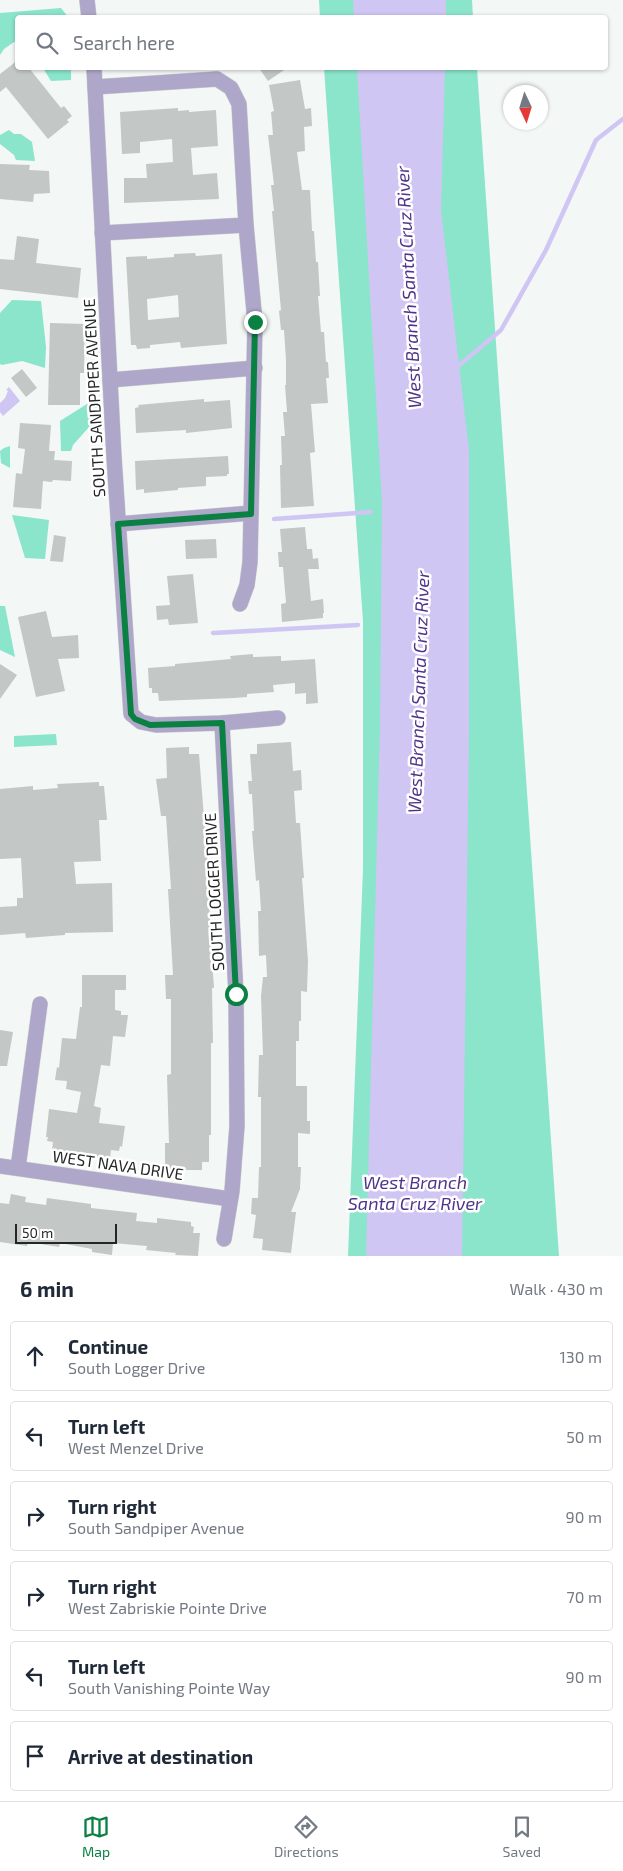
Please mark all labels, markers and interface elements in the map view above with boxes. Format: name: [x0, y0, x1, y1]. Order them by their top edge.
search box: [15, 15, 608, 70]
icon: search: [33, 29, 61, 57]
text: Search here: [73, 31, 175, 54]
north arrow: [503, 85, 548, 130]
water label: West Branch Santa Cruz River: [391, 164, 425, 409]
street label: SOUTH SANDPIPER AVENUE: [79, 298, 108, 498]
route end: [244, 311, 267, 334]
water label: West Branch Santa Cruz River: [403, 569, 433, 814]
street label: SOUTH LOGGER DRIVE: [200, 812, 227, 972]
route start: [225, 983, 248, 1006]
street label: WEST NAVA DRIVE: [51, 1146, 185, 1183]
water label: West Branch Santa Cruz River: [348, 1171, 483, 1214]
scale bar: [15, 1221, 118, 1244]
text: 50 m: [22, 1224, 53, 1241]
text: 6 min: [20, 1276, 74, 1301]
text: Walk · 430 m: [510, 1279, 603, 1298]
text: Continue: [68, 1335, 148, 1358]
icon: ahead: [21, 1342, 49, 1370]
text: 130 m: [560, 1347, 602, 1366]
text: South Logger Drive: [68, 1358, 205, 1377]
text: Turn left: [68, 1415, 145, 1438]
icon: left: [21, 1422, 49, 1450]
text: 50 m: [566, 1427, 602, 1446]
text: West Menzel Drive: [68, 1438, 204, 1457]
text: Turn right: [68, 1495, 156, 1518]
icon: right: [21, 1502, 49, 1530]
text: 90 m: [566, 1507, 602, 1526]
text: South Sandpiper Avenue: [68, 1518, 244, 1537]
text: Turn right: [68, 1575, 156, 1598]
icon: right: [21, 1582, 49, 1610]
text: 70 m: [567, 1587, 602, 1606]
text: West Zabriskie Pointe Drive: [68, 1598, 267, 1617]
text: Turn left: [68, 1655, 145, 1678]
icon: left: [21, 1662, 49, 1690]
text: 90 m: [566, 1667, 602, 1686]
text: South Vanishing Pointe Way: [68, 1678, 270, 1697]
icon: arrive: [21, 1742, 49, 1770]
text: Arrive at destination: [68, 1745, 253, 1768]
tab: Map: [82, 1813, 110, 1860]
tab: Directions: [274, 1813, 339, 1860]
tab: Saved: [503, 1813, 541, 1860]

